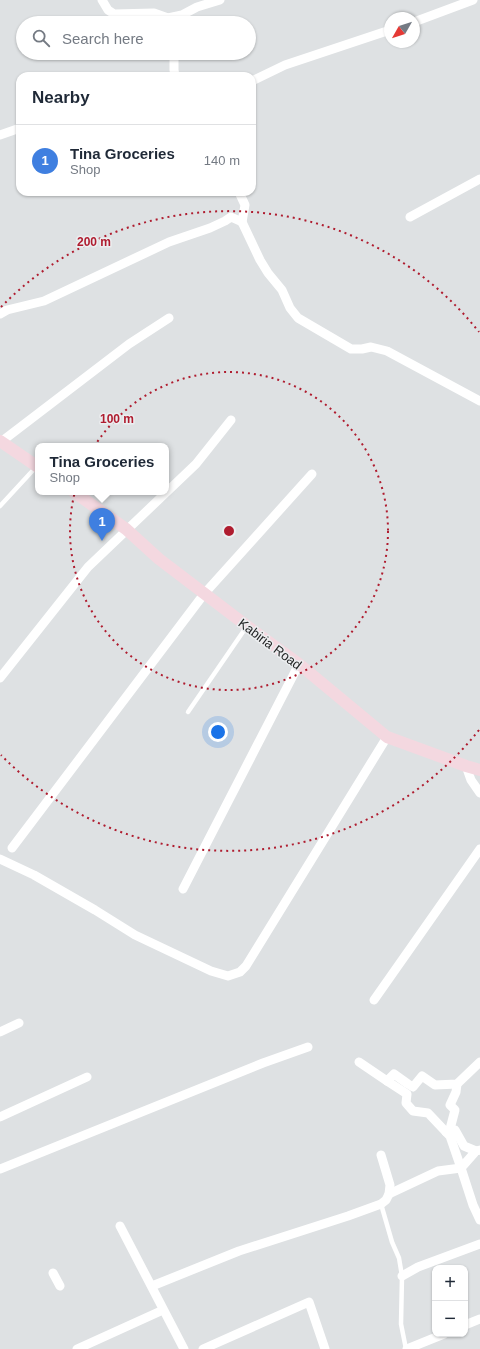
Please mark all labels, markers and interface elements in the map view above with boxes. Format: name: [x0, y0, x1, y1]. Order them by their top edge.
north arrow: [384, 12, 420, 48]
search box: [16, 16, 256, 60]
icon: search: [30, 27, 52, 49]
text: Search here: [62, 30, 144, 47]
text: Nearby: [32, 88, 90, 107]
text: Tina Groceries: [70, 145, 175, 162]
text: 1: [41, 153, 49, 168]
text: 140 m: [204, 153, 240, 168]
text: Shop: [70, 162, 100, 177]
text: 200 m: [77, 235, 111, 249]
text: 100 m: [100, 412, 134, 426]
popup: [35, 443, 169, 495]
text: Tina Groceries: [50, 453, 154, 470]
text: Shop: [50, 470, 80, 485]
pin: 1: [89, 508, 115, 541]
centre of rings: [222, 524, 236, 538]
street label: Kabiria Road: [235, 615, 305, 673]
your location: [208, 722, 228, 742]
map controls: [432, 1265, 468, 1337]
button: +: [432, 1265, 468, 1301]
button: −: [432, 1301, 468, 1337]

